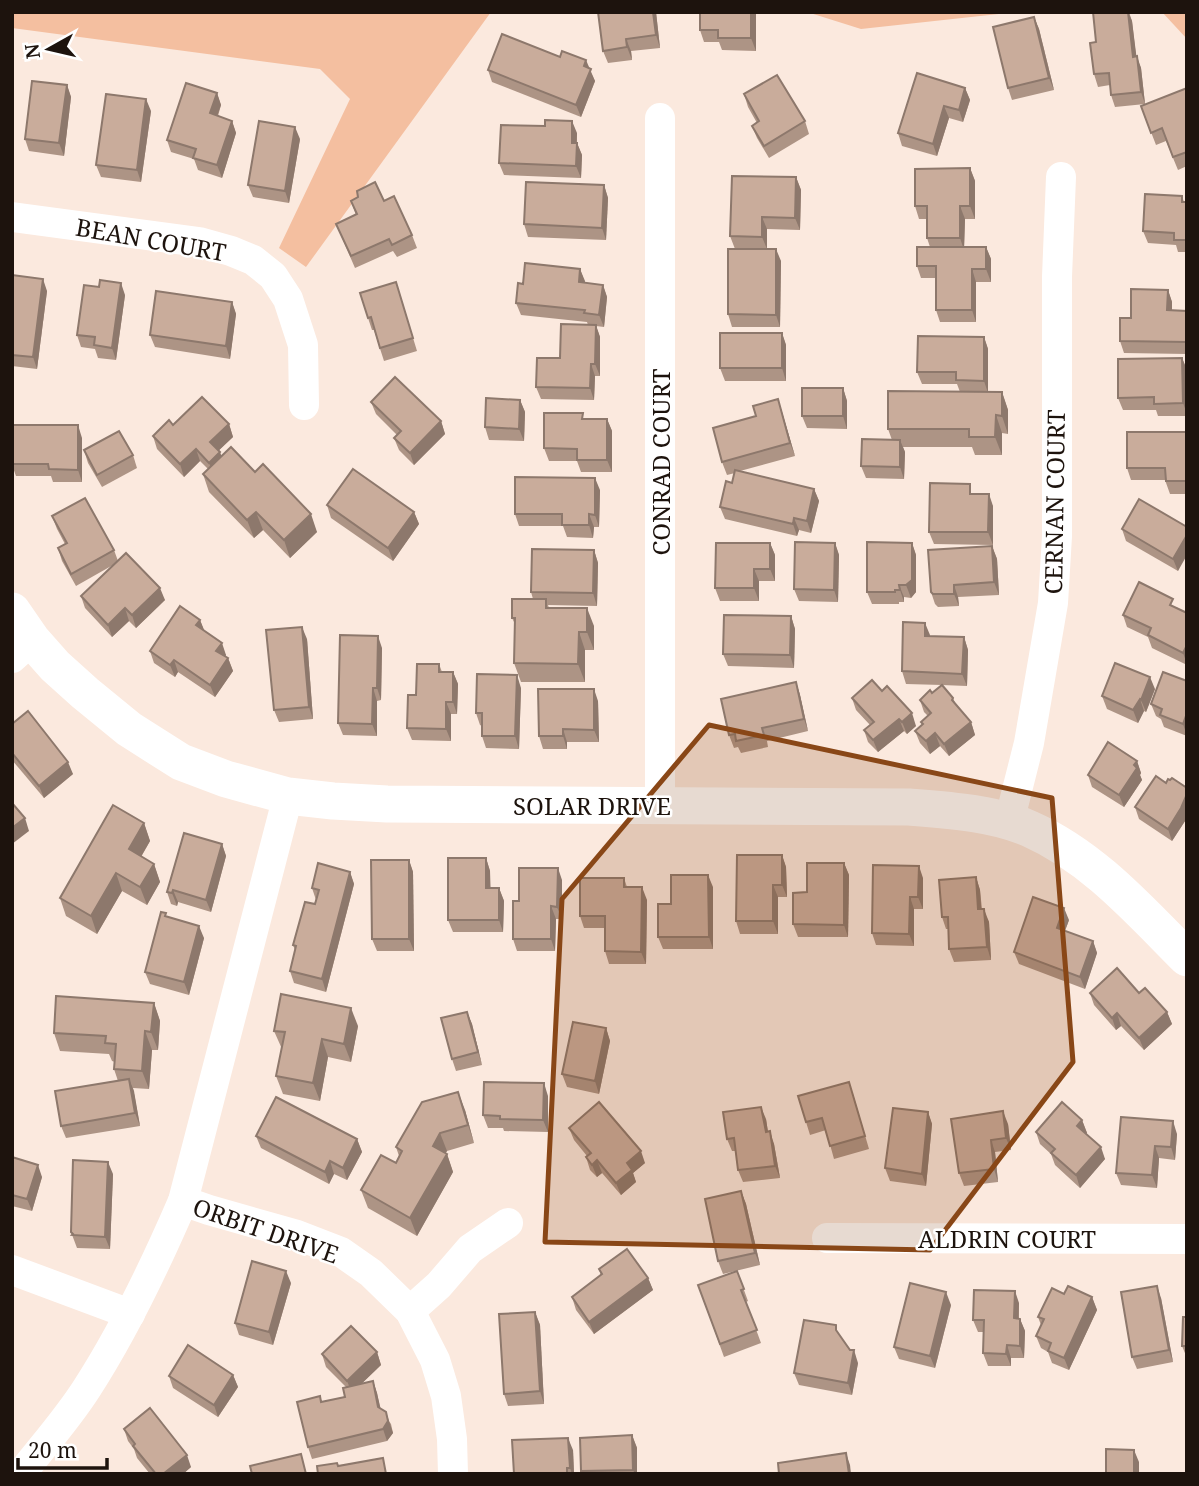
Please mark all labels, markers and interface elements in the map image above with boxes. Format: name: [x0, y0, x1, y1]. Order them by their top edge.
north arrow: [14, 14, 84, 84]
text: N: [18, 42, 46, 61]
street label: BEAN COURT: [73, 210, 229, 268]
street label: CONRAD COURT: [644, 368, 677, 555]
street label: CERNAN COURT: [1036, 409, 1072, 595]
street label: SOLAR DRIVE: [513, 789, 671, 822]
street label: ORBIT DRIVE: [189, 1190, 343, 1270]
street label: ALDRIN COURT: [918, 1222, 1096, 1255]
scale bar: [18, 1426, 107, 1470]
text: 20 m: [28, 1436, 77, 1464]

